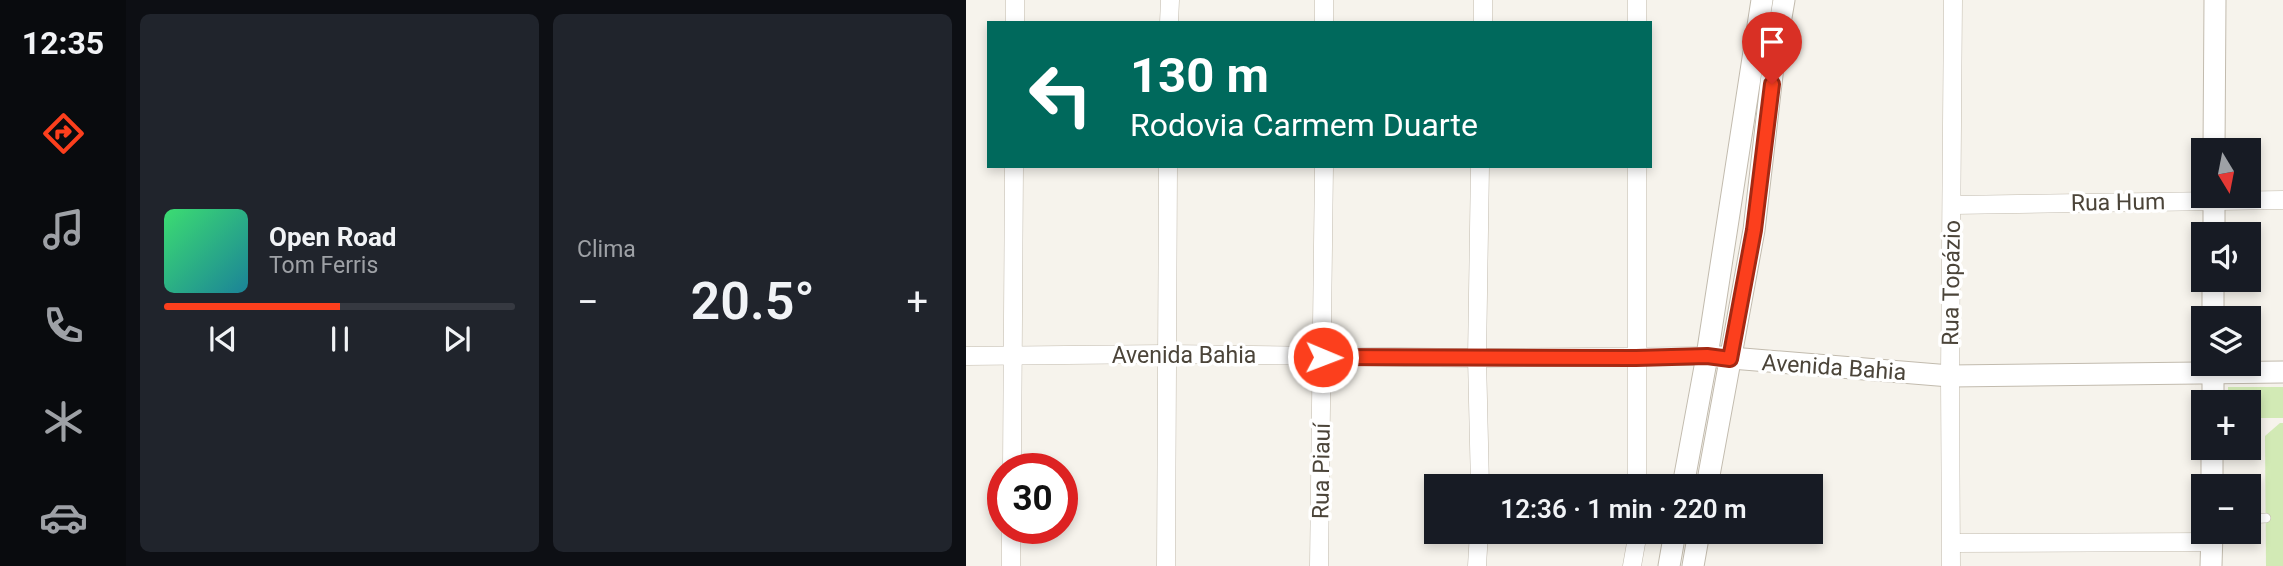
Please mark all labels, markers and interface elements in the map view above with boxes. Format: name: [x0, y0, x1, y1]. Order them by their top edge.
pin: [1742, 12.0, 1802, 84]
icon: arrive: [1753, 23, 1791, 61]
text: 12:35: [22, 24, 104, 62]
text: 130 m: [1130, 47, 1269, 104]
icon: left: [1015, 49, 1106, 140]
text: Rodovia Carmem Duarte: [1130, 106, 1478, 144]
icon: directions: [39, 109, 88, 158]
north arrow: [2191, 138, 2261, 208]
map controls: [2191, 138, 2261, 544]
street label: Rua Hum: [2071, 188, 2165, 217]
icon: music: [39, 205, 88, 254]
street label: Rua Topázio: [1937, 220, 1966, 346]
text: Open Road: [269, 222, 397, 252]
button: sound: [2191, 222, 2261, 292]
text: Clima: [577, 236, 636, 263]
text: Tom Ferris: [269, 252, 378, 279]
text: 20.5°: [691, 271, 815, 332]
text: −: [577, 280, 599, 324]
text: +: [906, 280, 928, 324]
icon: phone: [39, 301, 88, 350]
button: layers: [2191, 306, 2261, 376]
icon: previous: [204, 320, 242, 358]
icon: pause: [321, 320, 359, 358]
icon: next: [438, 320, 476, 358]
position arrow: [1286, 320, 1360, 394]
street label: Avenida Bahia: [1112, 342, 1256, 369]
street label: Avenida Bahia: [1761, 349, 1907, 386]
button: +: [2191, 390, 2261, 460]
icon: climate: [39, 397, 88, 446]
street label: Rua Piauí: [1307, 421, 1336, 519]
speed limit sign: 30: [987, 453, 1078, 544]
button: −: [2191, 474, 2261, 544]
icon: car: [39, 493, 88, 542]
text: 12:36 · 1 min · 220 m: [1500, 494, 1747, 524]

